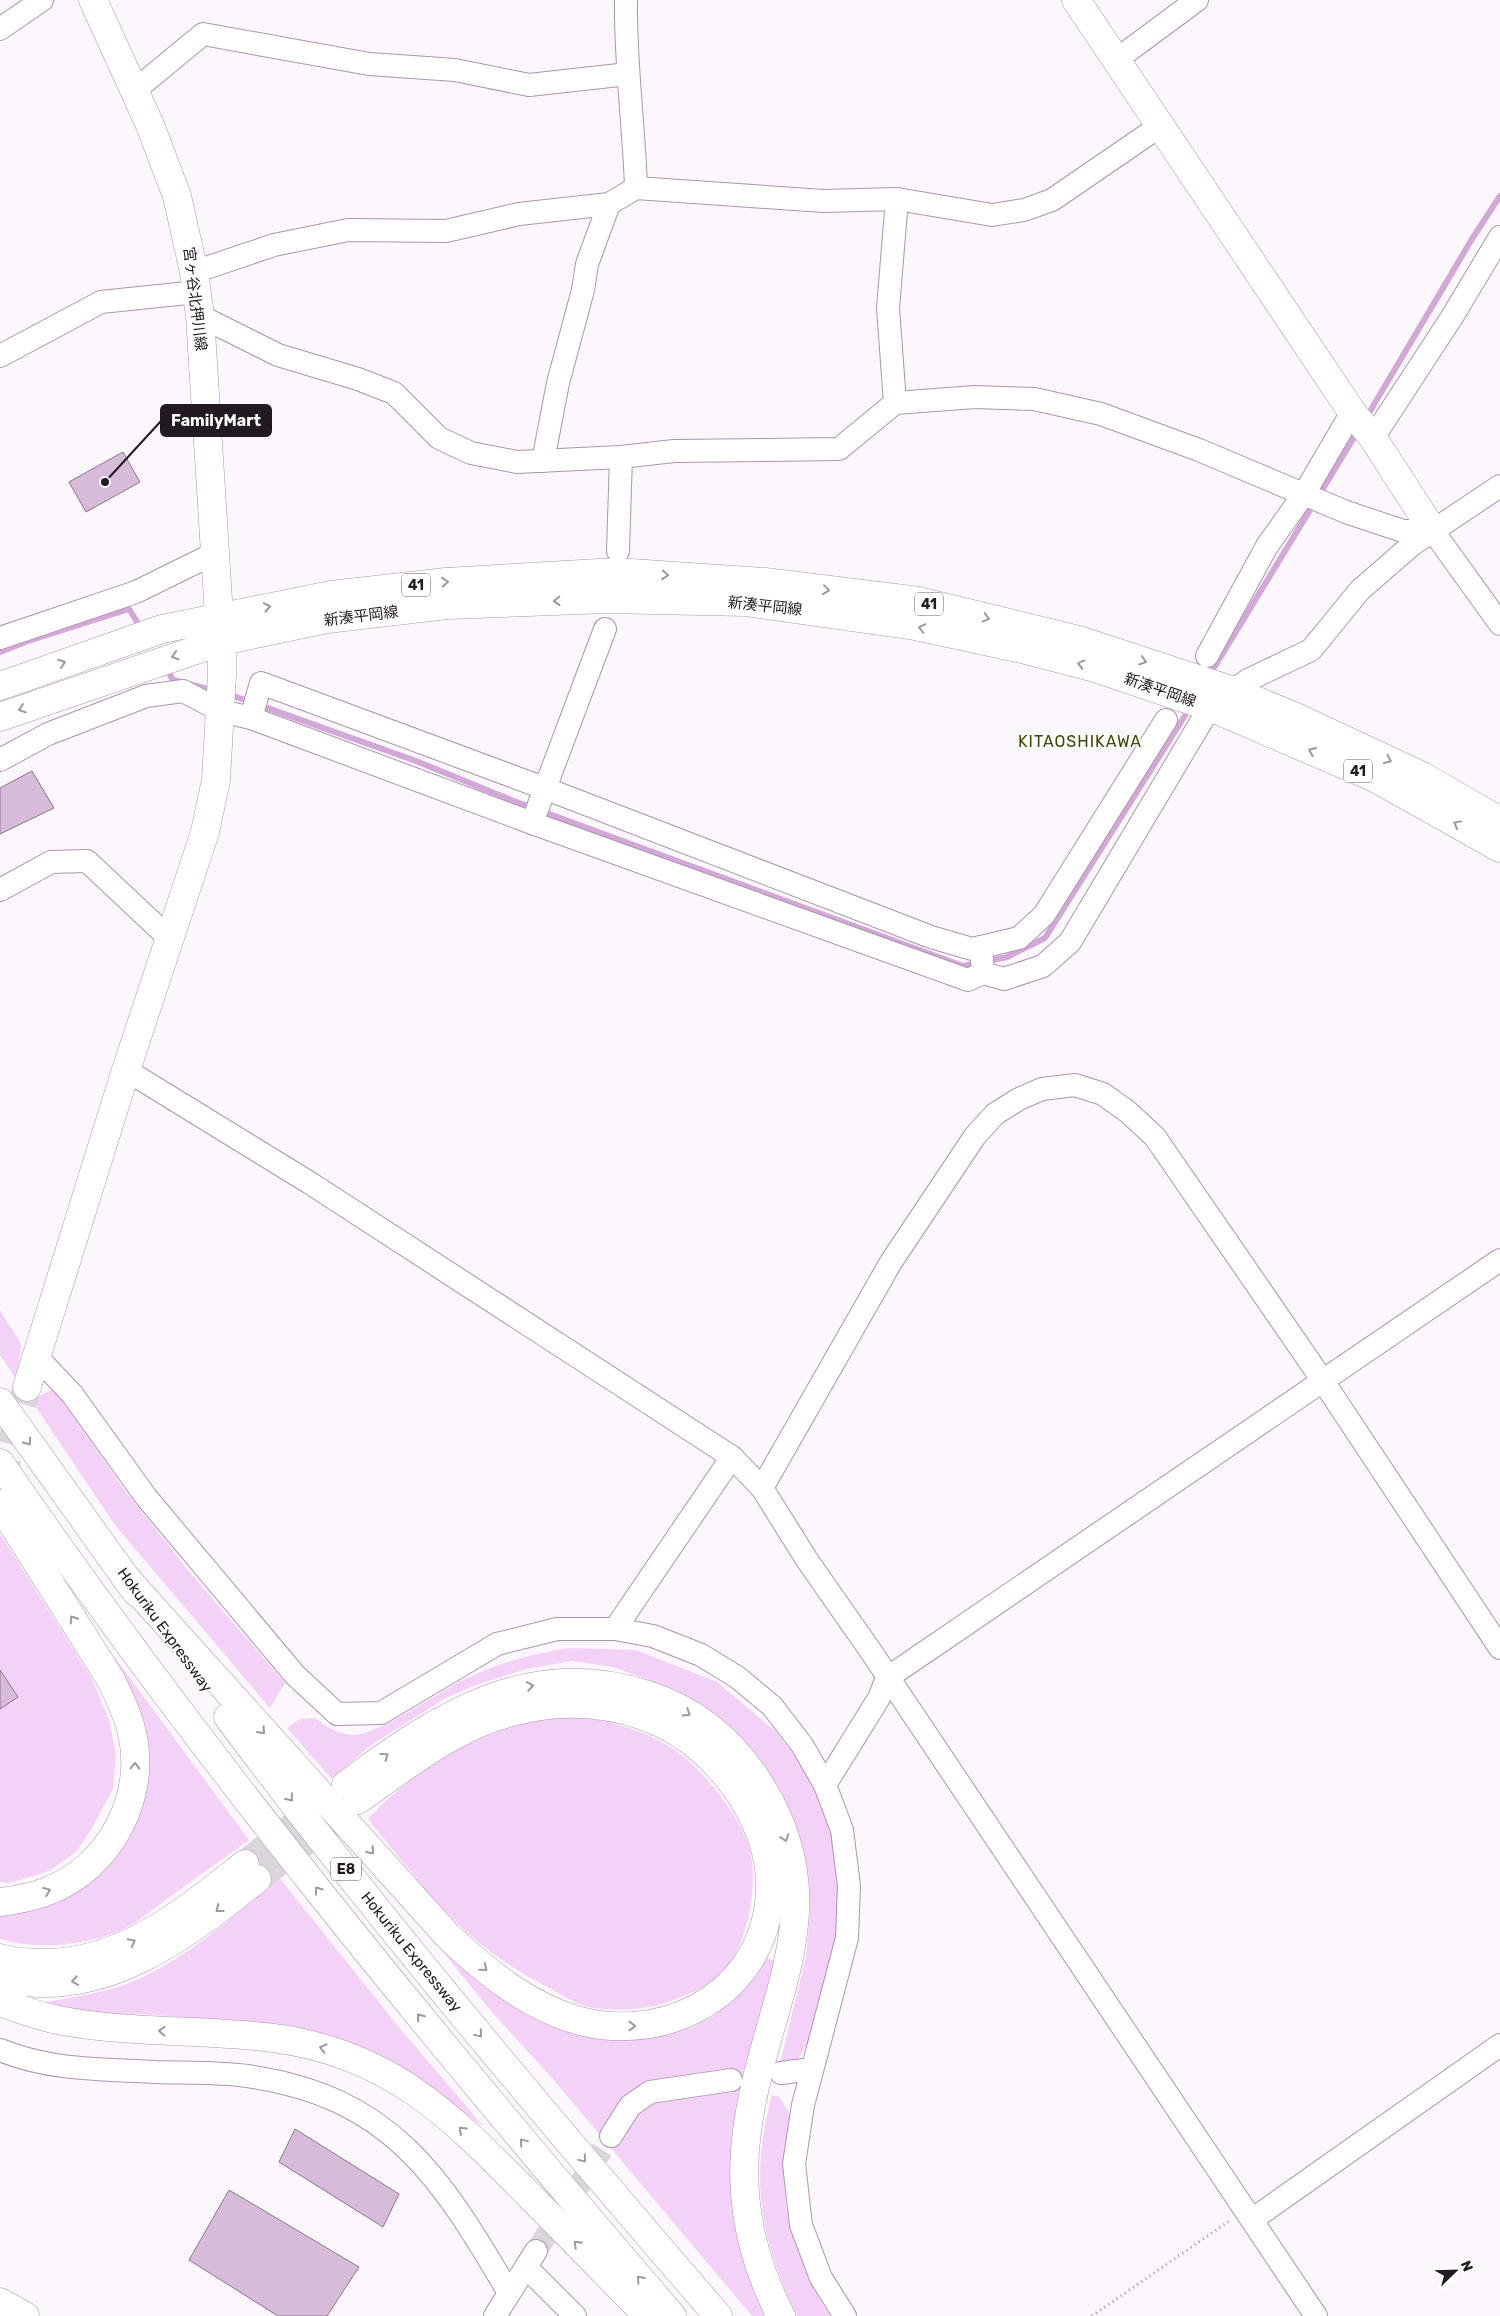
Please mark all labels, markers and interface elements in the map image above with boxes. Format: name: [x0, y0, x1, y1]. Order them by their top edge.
street label: 宮ヶ谷北押川線: [180, 246, 210, 352]
callout: FamilyMart: [161, 405, 271, 436]
text: FamilyMart: [171, 411, 261, 430]
one-way arrow: [661, 570, 669, 581]
road number: 41: [402, 574, 430, 596]
one-way arrow: [441, 577, 449, 588]
one-way arrow: [823, 584, 831, 595]
road number: 41: [915, 592, 943, 616]
street label: 新湊平岡線: [727, 593, 803, 619]
one-way arrow: [553, 595, 561, 606]
one-way arrow: [262, 602, 271, 613]
street label: 新湊平岡線: [323, 602, 399, 630]
one-way arrow: [982, 612, 991, 623]
one-way arrow: [918, 623, 927, 634]
one-way arrow: [172, 650, 180, 660]
one-way arrow: [1138, 655, 1146, 665]
one-way arrow: [58, 659, 66, 669]
one-way arrow: [1077, 660, 1085, 670]
street label: 新湊平岡線: [1122, 669, 1198, 711]
one-way arrow: [18, 703, 27, 713]
district label: KITAOSHIKAWA: [1018, 732, 1142, 751]
one-way arrow: [1309, 747, 1317, 757]
one-way arrow: [1383, 754, 1392, 764]
road number: 41: [1344, 759, 1372, 782]
one-way arrow: [1454, 821, 1463, 831]
one-way arrow: [22, 1436, 31, 1445]
street label: Hokuriku Expressway: [114, 1564, 216, 1696]
one-way arrow: [69, 1615, 79, 1624]
one-way arrow: [526, 1682, 535, 1692]
one-way arrow: [682, 1706, 691, 1716]
one-way arrow: [257, 1725, 266, 1734]
one-way arrow: [379, 1753, 388, 1761]
one-way arrow: [129, 1762, 140, 1770]
one-way arrow: [285, 1792, 293, 1801]
one-way arrow: [779, 1833, 789, 1841]
one-way arrow: [366, 1846, 375, 1855]
road number: E8: [331, 1858, 361, 1880]
one-way arrow: [315, 1886, 324, 1896]
one-way arrow: [42, 1887, 51, 1897]
street label: Hokuriku Expressway: [357, 1888, 465, 2016]
one-way arrow: [215, 1903, 225, 1912]
one-way arrow: [127, 1938, 136, 1948]
one-way arrow: [478, 1963, 487, 1971]
one-way arrow: [71, 1975, 80, 1985]
one-way arrow: [416, 2013, 425, 2022]
one-way arrow: [628, 2021, 636, 2032]
one-way arrow: [158, 2025, 166, 2036]
one-way arrow: [474, 2028, 482, 2037]
one-way arrow: [319, 2043, 328, 2054]
one-way arrow: [458, 2126, 467, 2135]
one-way arrow: [521, 2139, 529, 2148]
one-way arrow: [577, 2153, 586, 2162]
one-way arrow: [574, 2241, 583, 2250]
north arrow: [1430, 2246, 1480, 2296]
text: N: [1457, 2258, 1476, 2274]
one-way arrow: [637, 2276, 646, 2285]

